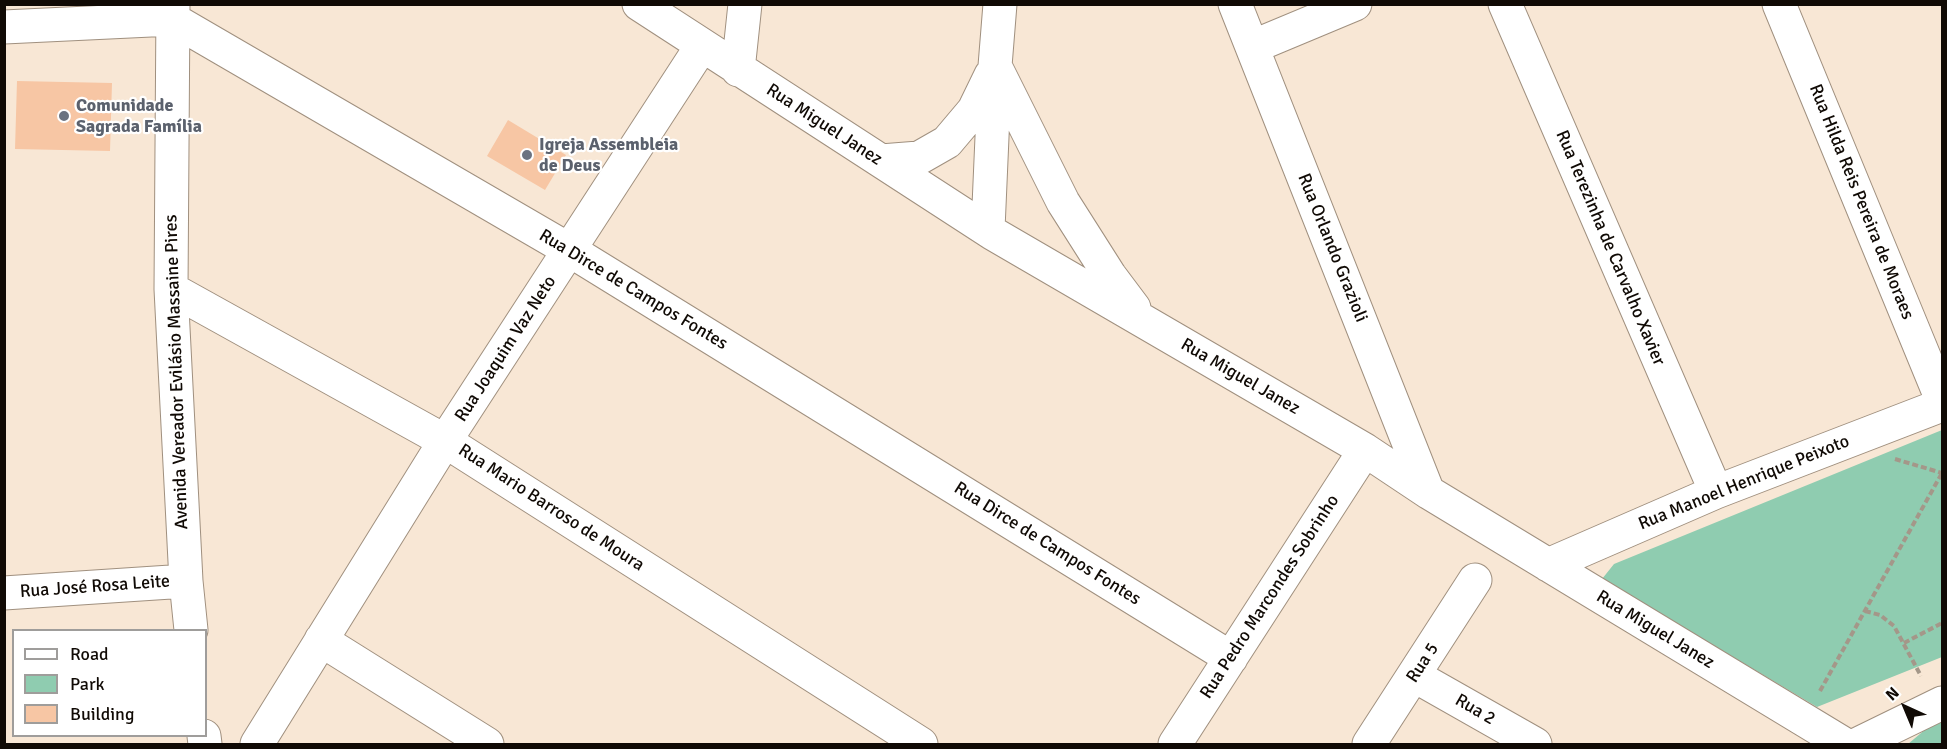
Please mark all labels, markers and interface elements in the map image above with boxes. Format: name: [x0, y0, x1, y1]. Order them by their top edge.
street label: Rua Miguel Janez: [762, 79, 886, 171]
street label: Rua Hilda Reis Pereira de Moraes: [1804, 81, 1918, 323]
place label: Comunidade Sagrada Família: [76, 95, 202, 138]
marker: Comunidade Sagrada Família: [57, 109, 71, 123]
street label: Rua Terezinha de Carvalho Xavier: [1551, 127, 1669, 369]
place label: Igreja Assembleia de Deus: [539, 134, 678, 176]
marker: Igreja Assembleia de Deus: [520, 148, 534, 162]
street label: Rua Orlando Grazioli: [1292, 170, 1372, 326]
street label: Avenida Vereador Evilásio Massaine Pires: [161, 214, 193, 530]
street label: Rua Dirce de Campos Fontes: [535, 225, 731, 355]
street label: Rua Joaquim Vaz Neto: [451, 272, 561, 426]
street label: Rua Miguel Janez: [1177, 334, 1303, 420]
street label: Rua Manoel Henrique Peixoto: [1635, 431, 1853, 535]
street label: Rua Mario Barroso de Moura: [454, 440, 648, 576]
street label: Rua Dirce de Campos Fontes: [950, 478, 1144, 610]
street label: Rua Pedro Marcondes Sobrinho: [1196, 491, 1344, 703]
street label: Rua José Rosa Leite: [19, 571, 171, 603]
street label: Rua Miguel Janez: [1592, 586, 1718, 674]
legend: [12, 629, 207, 737]
street label: Rua 5: [1402, 639, 1444, 687]
text: Road: [70, 643, 109, 665]
text: Park: [70, 673, 105, 695]
north arrow: [1875, 677, 1935, 737]
text: N: [1882, 683, 1903, 705]
street label: Rua 2: [1451, 690, 1499, 730]
text: Building: [70, 703, 134, 725]

